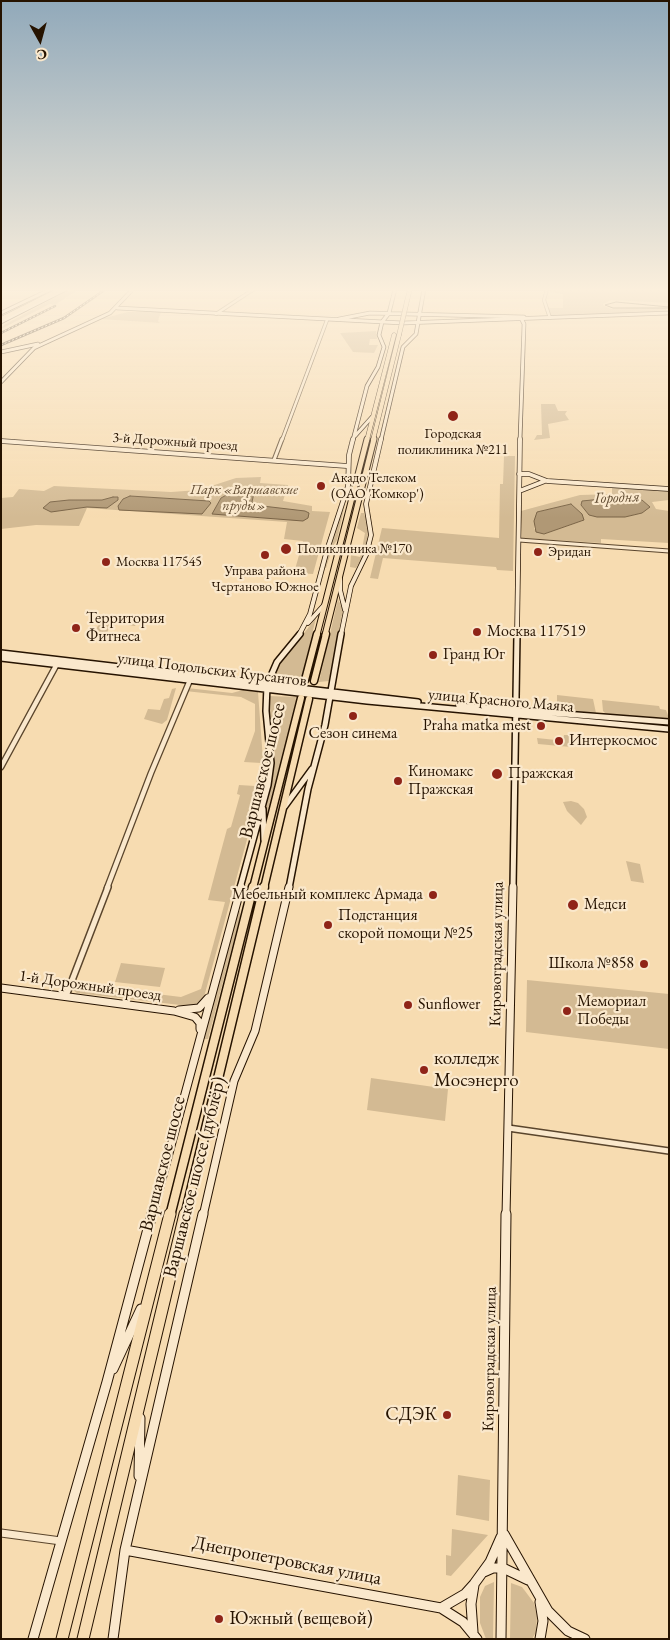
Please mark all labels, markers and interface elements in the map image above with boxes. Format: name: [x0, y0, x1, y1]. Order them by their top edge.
north arrow: [15, 15, 65, 65]
text: С: [36, 45, 48, 64]
marker: Городская поликлиника №211: [446, 409, 460, 423]
place label: Городская поликлиника №211: [398, 426, 508, 458]
street label: 3-й Дорожный проезд: [112, 429, 238, 455]
place label: Акадо Телеком (ОАО 'Комкор'): [331, 470, 424, 502]
marker: Акадо Телеком (ОАО 'Комкор'): [315, 480, 327, 492]
park label: Парк «Варшавские пруды»: [190, 482, 298, 514]
water label: Городня: [594, 488, 640, 508]
place label: Поликлиника №170: [297, 541, 412, 557]
marker: Поликлиника №170: [279, 542, 293, 556]
place label: Эридан: [548, 544, 591, 560]
marker: Эридан: [532, 546, 544, 558]
marker: Управа района Чертаново Южное: [259, 549, 271, 561]
place label: Москва 117545: [116, 554, 202, 570]
marker: Москва 117545: [100, 556, 112, 568]
place label: Управа района Чертаново Южное: [211, 563, 319, 596]
place label: Территория Фитнеса: [86, 609, 165, 647]
marker: Территория Фитнеса: [70, 622, 82, 634]
place label: Москва 117519: [487, 622, 585, 642]
marker: Москва 117519: [471, 626, 483, 638]
place label: Гранд Юг: [443, 645, 505, 665]
street label: улица Подольских Курсантов: [116, 649, 308, 691]
marker: Гранд Юг: [427, 649, 439, 661]
street label: улица Красного Маяка: [427, 685, 575, 717]
street label: Варшавское шоссе: [235, 701, 291, 841]
marker: Сезон синема: [347, 710, 359, 722]
place label: Praha matka mest: [423, 716, 531, 736]
marker: Praha matka mest: [535, 720, 547, 732]
place label: Сезон синема: [309, 724, 397, 744]
place label: Интеркосмос: [569, 731, 657, 751]
marker: Интеркосмос: [553, 735, 565, 747]
place label: Киномакс Пражская: [408, 762, 473, 800]
place label: Пражская: [508, 764, 573, 784]
marker: Пражская: [490, 767, 504, 781]
marker: Киномакс Пражская: [392, 775, 404, 787]
street label: Кировоградская улица: [486, 881, 508, 1027]
place label: Мебельный комплекс Армада: [232, 885, 423, 905]
marker: Мебельный комплекс Армада: [427, 889, 439, 901]
place label: Медси: [584, 895, 626, 915]
marker: Медси: [566, 898, 580, 912]
place label: Подстанция скорой помощи №25: [338, 906, 473, 944]
marker: Подстанция скорой помощи №25: [322, 919, 334, 931]
place label: Школа №858: [548, 954, 634, 974]
marker: Школа №858: [638, 958, 650, 970]
street label: 1-й Дорожный проезд: [18, 967, 162, 1005]
place label: Мемориал Победы: [577, 992, 646, 1030]
place label: Sunflower: [418, 995, 480, 1015]
marker: Sunflower: [402, 999, 414, 1011]
marker: Мемориал Победы: [561, 1005, 573, 1017]
place label: колледж Мосэнерго: [434, 1048, 519, 1092]
marker: колледж Мосэнерго: [418, 1064, 430, 1076]
street label: Варшавское шоссе (дублёр): [159, 1074, 231, 1280]
street label: Варшавское шоссе: [135, 1094, 191, 1234]
street label: Кировоградская улица: [479, 1286, 501, 1432]
place label: СДЭК: [385, 1404, 437, 1426]
marker: СДЭК: [441, 1409, 453, 1421]
street label: Днепропетровская улица: [191, 1531, 383, 1591]
place label: Южный (вещевой): [229, 1608, 373, 1630]
marker: Южный (вещевой): [213, 1613, 225, 1625]

